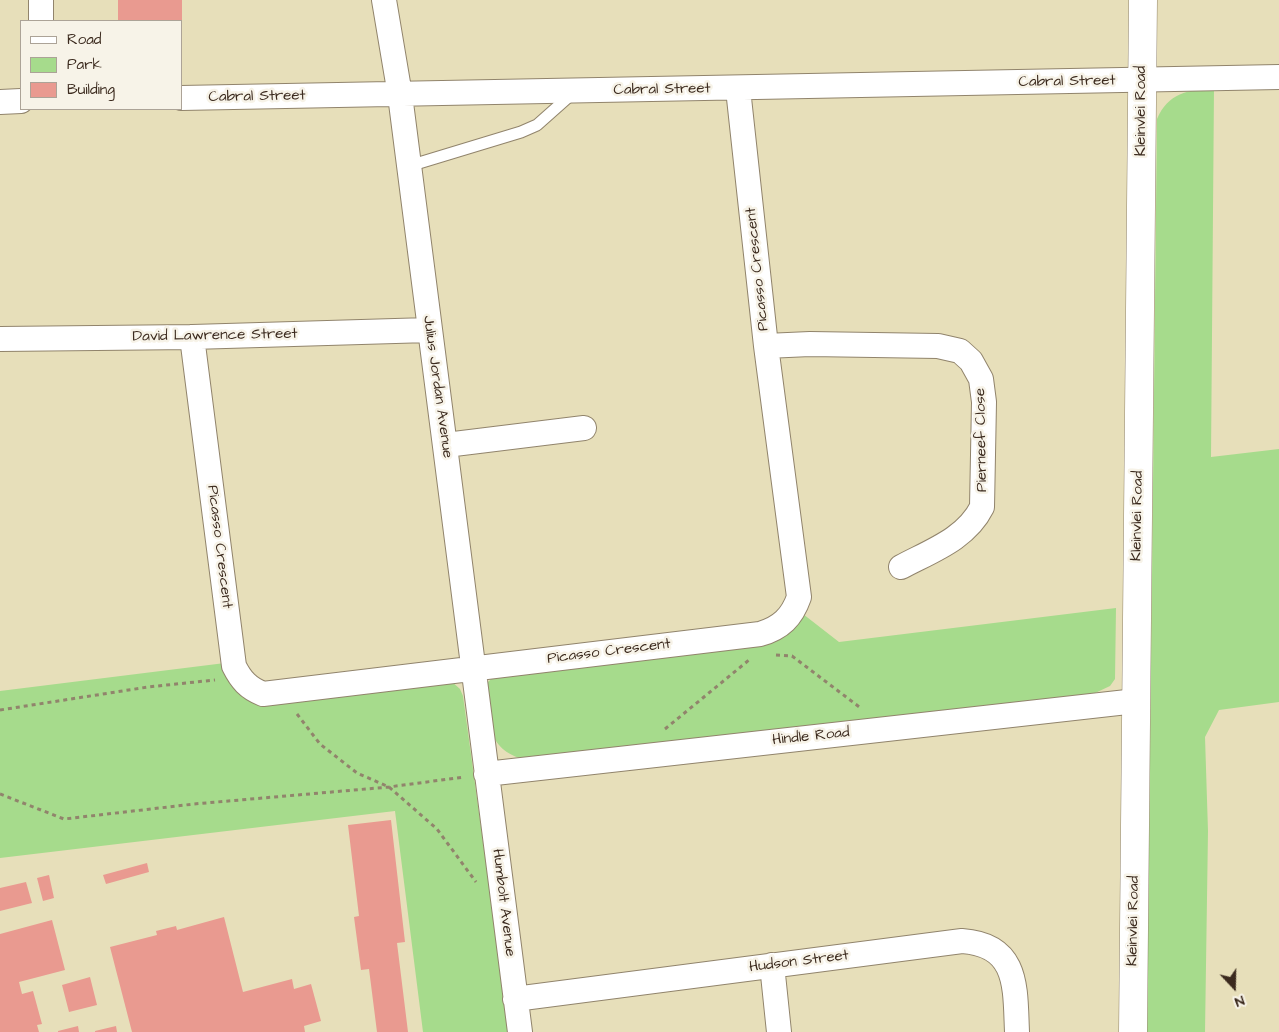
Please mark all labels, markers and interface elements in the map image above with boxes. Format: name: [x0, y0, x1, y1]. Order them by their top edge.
legend: [20, 20, 182, 110]
text: Road: [67, 29, 101, 50]
text: Park: [67, 54, 102, 75]
street label: Kleinvlei Road: [1133, 66, 1151, 156]
street label: Cabral Street: [1018, 72, 1116, 92]
text: Building: [67, 79, 115, 100]
street label: Cabral Street: [613, 80, 711, 100]
street label: Cabral Street: [208, 87, 306, 107]
street label: Picasso Crescent: [743, 206, 773, 332]
street label: Julius Jordan Avenue: [418, 315, 456, 459]
street label: David Lawrence Street: [132, 326, 298, 346]
street label: Pierneef Close: [972, 388, 992, 492]
street label: Kleinvlei Road: [1128, 471, 1148, 561]
street label: Picasso Crescent: [203, 484, 235, 610]
street label: Picasso Crescent: [546, 636, 672, 668]
street label: Hindle Road: [772, 724, 850, 750]
street label: Humbolt Avenue: [487, 848, 519, 958]
street label: Kleinvlei Road: [1124, 876, 1144, 966]
street label: Hudson Street: [748, 947, 850, 977]
north arrow: [1209, 962, 1259, 1012]
text: N: [1232, 990, 1247, 1012]

